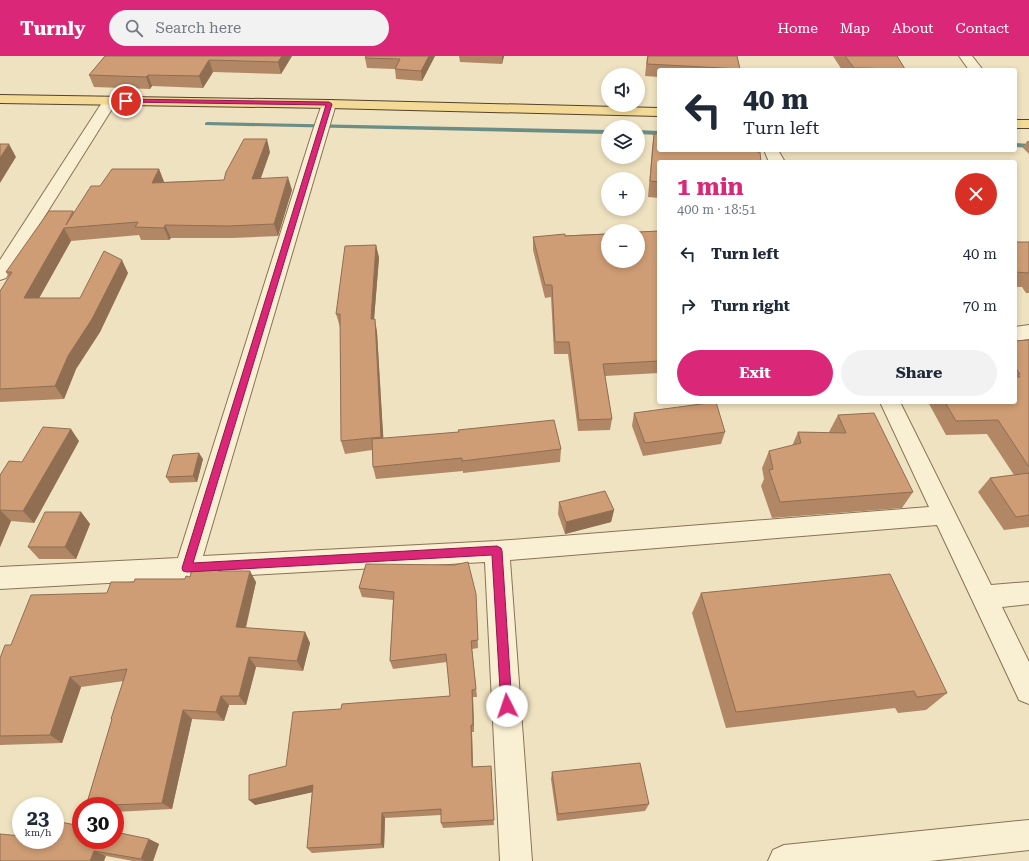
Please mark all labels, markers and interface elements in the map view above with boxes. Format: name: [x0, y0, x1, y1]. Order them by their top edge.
search box: [109, 10, 389, 46]
text: Turnly: [20, 17, 85, 40]
icon: search: [123, 17, 145, 39]
text: Search here: [155, 19, 241, 37]
text: Home: [777, 20, 818, 36]
text: Map: [840, 20, 870, 36]
text: About: [892, 20, 934, 36]
text: Contact: [956, 20, 1009, 36]
map controls: [601, 68, 645, 268]
button: sound: [601, 68, 645, 112]
text: 40 m: [743, 83, 808, 116]
pin: [109, 84, 143, 118]
icon: left: [677, 84, 729, 136]
icon: arrive: [115, 90, 137, 112]
text: Turn left: [743, 117, 819, 138]
button: layers: [601, 120, 645, 164]
button: +: [601, 172, 645, 216]
text: 1 min: [677, 173, 744, 201]
button: close: [955, 173, 997, 215]
text: 400 m · 18:51: [677, 202, 756, 217]
button: −: [601, 224, 645, 268]
icon: left: [677, 243, 699, 265]
text: Turn left: [711, 245, 779, 263]
text: 40 m: [963, 245, 997, 263]
icon: right: [677, 295, 699, 317]
text: Turn right: [711, 297, 790, 315]
text: 70 m: [963, 297, 997, 315]
button: Exit: [677, 350, 833, 396]
button: Share: [841, 350, 997, 396]
position arrow: [486, 685, 528, 727]
speed limit sign: 30: [72, 797, 124, 849]
text: 23: [27, 806, 49, 830]
text: km/h: [25, 827, 51, 838]

